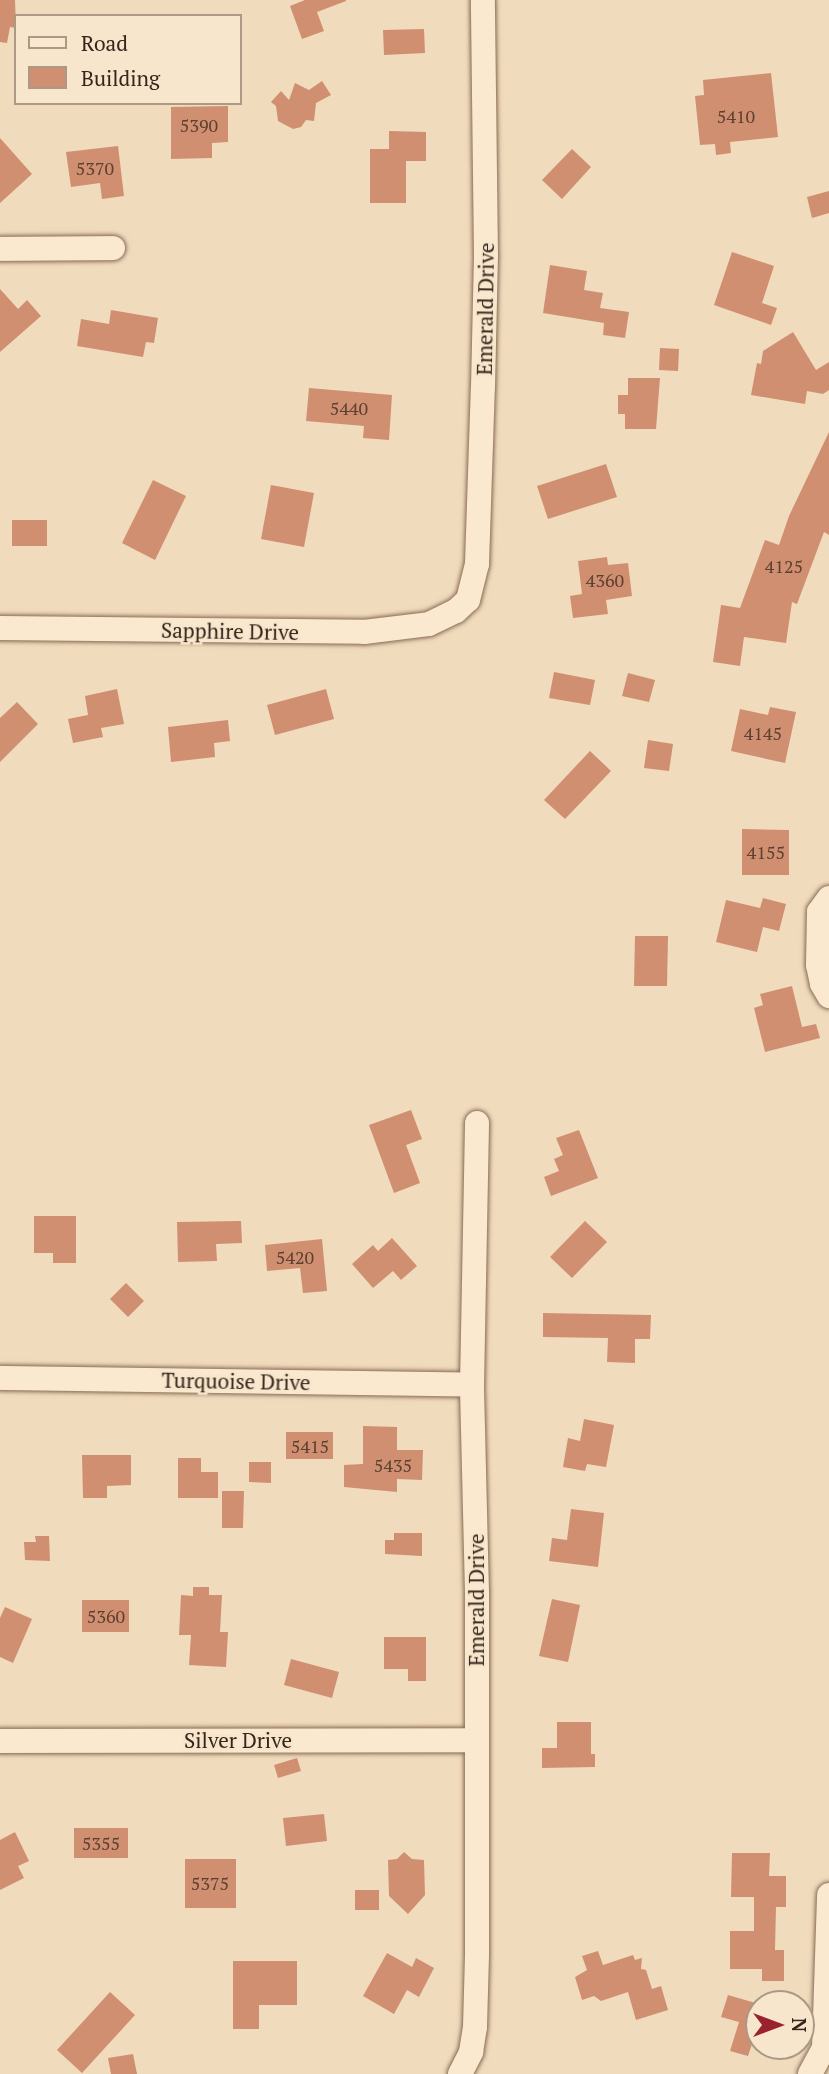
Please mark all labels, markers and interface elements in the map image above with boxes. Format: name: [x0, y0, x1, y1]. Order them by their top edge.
legend: [14, 14, 242, 105]
text: Road: [81, 29, 128, 57]
text: Building: [81, 64, 160, 92]
house number: 5410: [717, 105, 755, 127]
house number: 5390: [180, 114, 218, 136]
house number: 5370: [76, 157, 114, 179]
street label: Emerald Drive: [471, 242, 499, 376]
house number: 5440: [330, 397, 368, 419]
house number: 4125: [765, 555, 803, 577]
house number: 4360: [586, 569, 624, 591]
street label: Sapphire Drive: [161, 617, 299, 645]
house number: 4145: [744, 722, 782, 744]
house number: 4155: [747, 841, 785, 863]
house number: 5420: [276, 1246, 314, 1268]
street label: Turquoise Drive: [161, 1367, 311, 1395]
house number: 5415: [291, 1435, 329, 1457]
house number: 5435: [374, 1454, 412, 1476]
street label: Emerald Drive: [463, 1534, 489, 1666]
house number: 5360: [87, 1605, 125, 1627]
street label: Silver Drive: [184, 1727, 292, 1753]
house number: 5355: [82, 1832, 120, 1854]
house number: 5375: [191, 1872, 229, 1894]
north arrow: [745, 1990, 815, 2060]
text: N: [787, 2018, 812, 2032]

